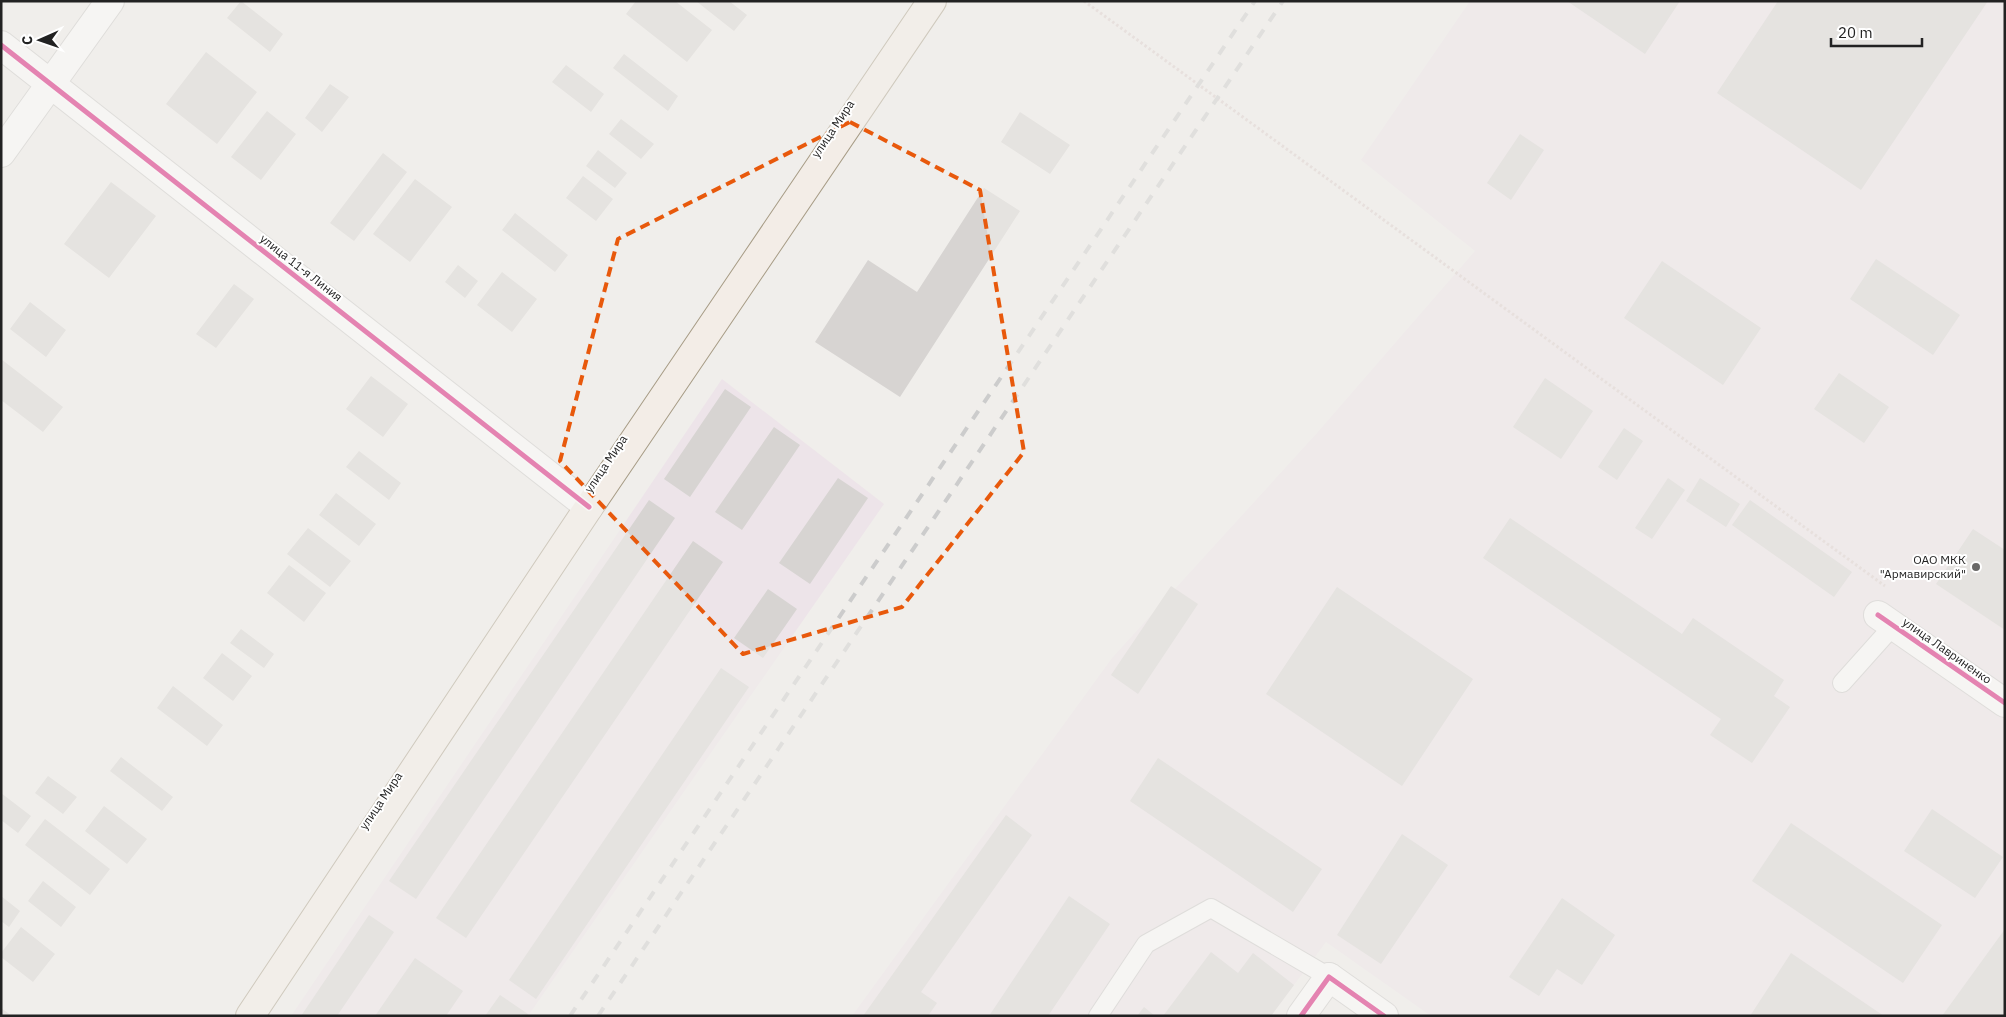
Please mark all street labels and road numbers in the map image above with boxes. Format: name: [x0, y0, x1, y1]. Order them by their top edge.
street label: улица Мира: [808, 97, 858, 160]
street label: улица 11-я Линия: [257, 231, 345, 304]
street label: улица Мира: [581, 432, 631, 495]
street label: улица Лавриненко: [1900, 614, 1995, 687]
street label: улица Мира: [356, 769, 406, 832]

